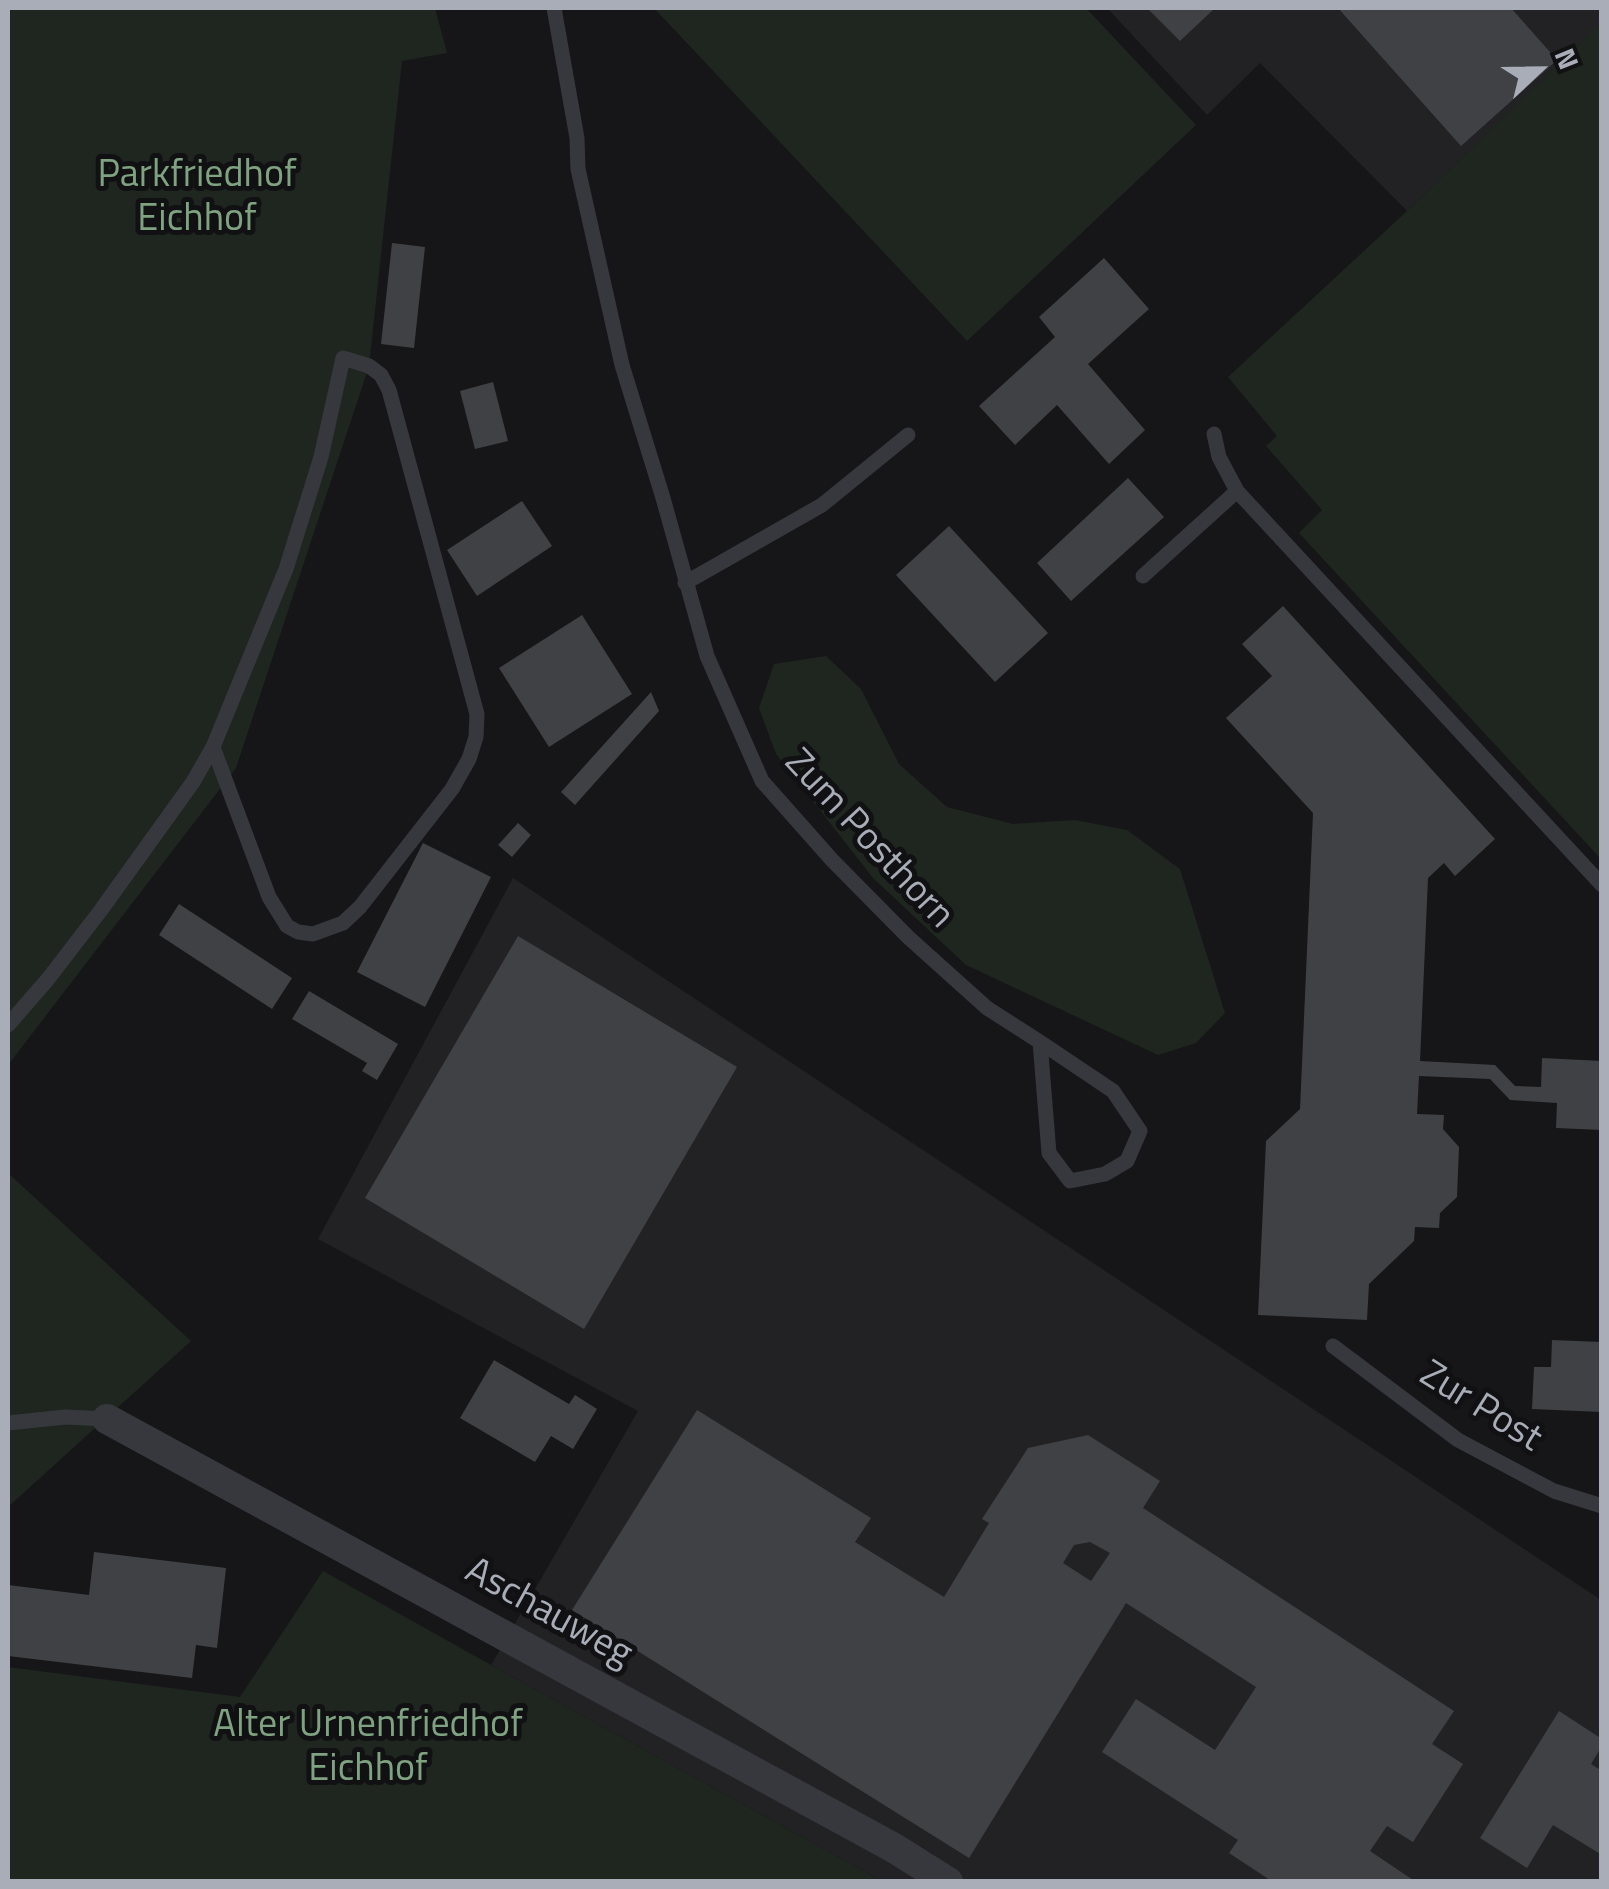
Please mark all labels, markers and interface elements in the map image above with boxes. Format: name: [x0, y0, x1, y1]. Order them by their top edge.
north arrow: [1489, 20, 1589, 120]
text: N: [1544, 42, 1591, 76]
park label: Parkfriedhof Eichhof: [97, 154, 297, 243]
street label: Zum Posthorn: [774, 741, 962, 939]
street label: Zur Post: [1411, 1353, 1549, 1463]
street label: Aschauweg: [456, 1549, 640, 1679]
park label: Alter Urnenfriedhof Eichhof: [213, 1704, 523, 1794]

